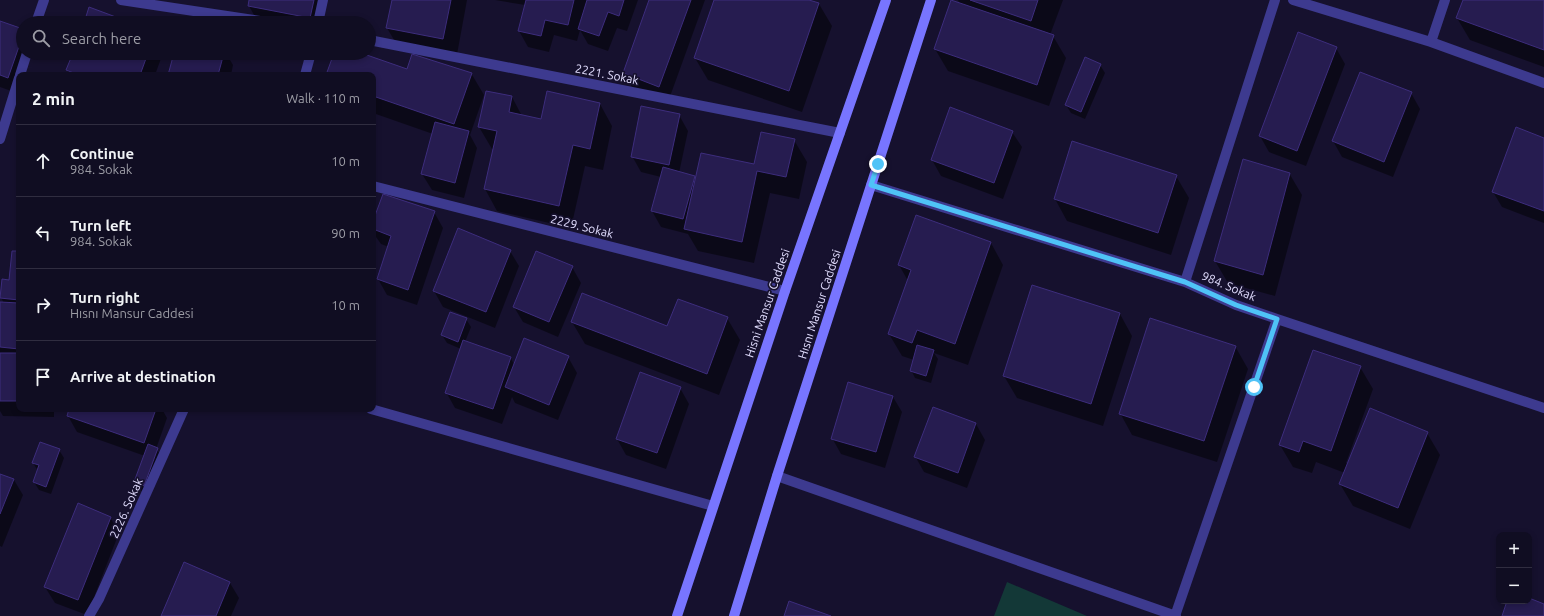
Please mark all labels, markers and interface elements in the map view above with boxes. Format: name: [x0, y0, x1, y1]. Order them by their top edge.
search box: [16, 16, 376, 60]
icon: search: [30, 27, 52, 49]
text: Search here: [62, 30, 141, 47]
street label: 2221. Sokak: [574, 61, 640, 87]
text: 2 min: [32, 89, 75, 108]
text: Walk · 110 m: [286, 91, 360, 105]
text: Continue: [70, 145, 134, 162]
icon: ahead: [32, 150, 54, 172]
text: 10 m: [331, 154, 360, 168]
route end: [869, 155, 887, 173]
text: 984. Sokak: [70, 162, 132, 176]
street label: 2229. Sokak: [549, 212, 615, 240]
text: Turn left: [70, 217, 131, 234]
icon: left: [32, 222, 54, 244]
text: 90 m: [331, 226, 360, 240]
text: 984. Sokak: [70, 234, 132, 248]
street label: Hisni Mansur Caddesi: [742, 247, 792, 359]
street label: Hısnı Mansur Caddesi: [795, 248, 843, 360]
street label: 984. Sokak: [1200, 269, 1258, 303]
text: Turn right: [70, 289, 140, 306]
icon: right: [32, 294, 54, 316]
text: 10 m: [331, 298, 360, 312]
text: Hısnı Mansur Caddesi: [70, 306, 194, 320]
icon: arrive: [32, 366, 54, 388]
text: Arrive at destination: [70, 368, 216, 385]
route start: [1245, 378, 1263, 396]
street label: 2226. Sokak: [107, 476, 145, 540]
map controls: [1496, 532, 1532, 604]
button: +: [1496, 532, 1532, 568]
button: −: [1496, 568, 1532, 604]

